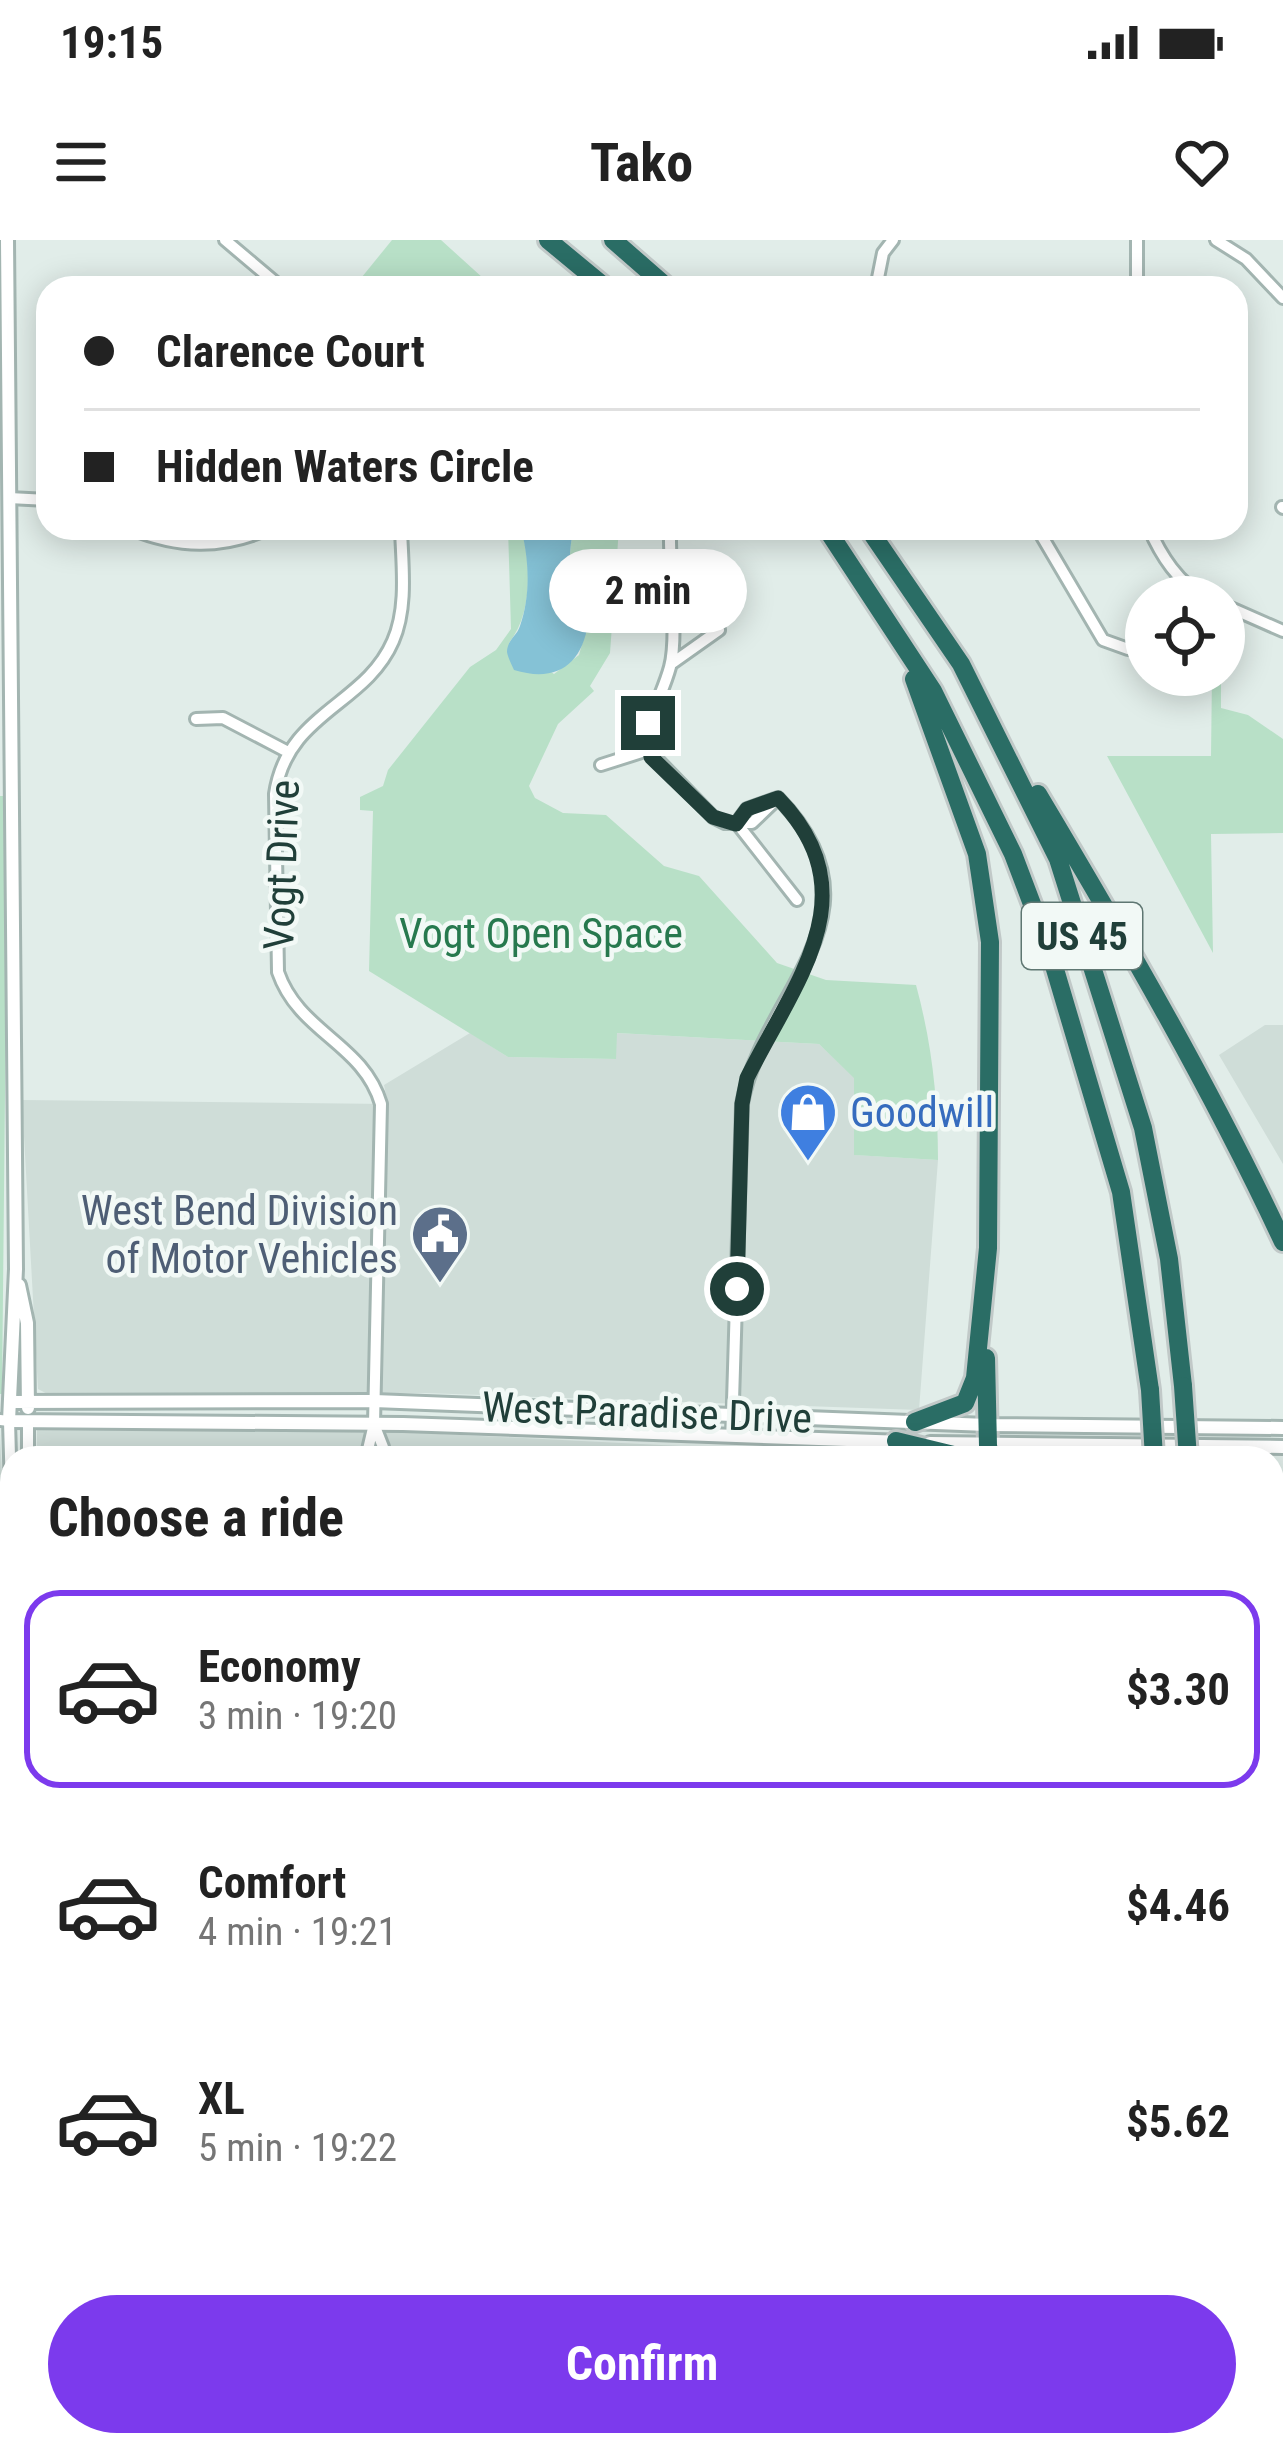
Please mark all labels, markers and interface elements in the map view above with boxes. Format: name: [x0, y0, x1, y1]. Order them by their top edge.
text: 19:15: [60, 16, 163, 69]
icon: menu: [48, 129, 114, 195]
icon: heart: [1169, 129, 1235, 195]
text: Tako: [590, 131, 693, 194]
text: Clarence Court: [156, 325, 425, 378]
text: Hidden Waters Circle: [156, 440, 534, 493]
callout: 2 min: [549, 549, 747, 633]
text: 2 min: [605, 568, 691, 614]
map controls: [1125, 576, 1245, 696]
button: locate: [1125, 576, 1245, 696]
route end: [621, 696, 675, 750]
street label: Vogt Drive: [254, 779, 309, 951]
road number: US 45: [1022, 903, 1142, 969]
park label: Vogt Open Space: [399, 909, 683, 958]
shop icon: Goodwill: [777, 1081, 839, 1163]
place label: Goodwill: [850, 1088, 994, 1137]
place label: West Bend Division of Motor Vehicles: [81, 1186, 398, 1283]
public building icon: West Bend Division of Motor Vehicles: [409, 1203, 471, 1285]
route start: [710, 1262, 764, 1316]
street label: West Paradise Drive: [481, 1382, 813, 1443]
text: Choose a ride: [48, 1486, 344, 1549]
icon: car: [54, 1635, 162, 1743]
text: Economy: [198, 1640, 361, 1693]
text: $3.30: [1126, 1663, 1230, 1716]
text: 3 min · 19:20: [198, 1693, 397, 1739]
icon: car: [54, 1851, 162, 1959]
text: Comfort: [198, 1856, 346, 1909]
text: $4.46: [1126, 1879, 1230, 1932]
text: 4 min · 19:21: [198, 1909, 397, 1955]
icon: car: [54, 2067, 162, 2175]
text: XL: [198, 2072, 245, 2125]
text: $5.62: [1126, 2095, 1230, 2148]
text: 5 min · 19:22: [198, 2125, 397, 2171]
button: Confirm: [48, 2295, 1236, 2433]

